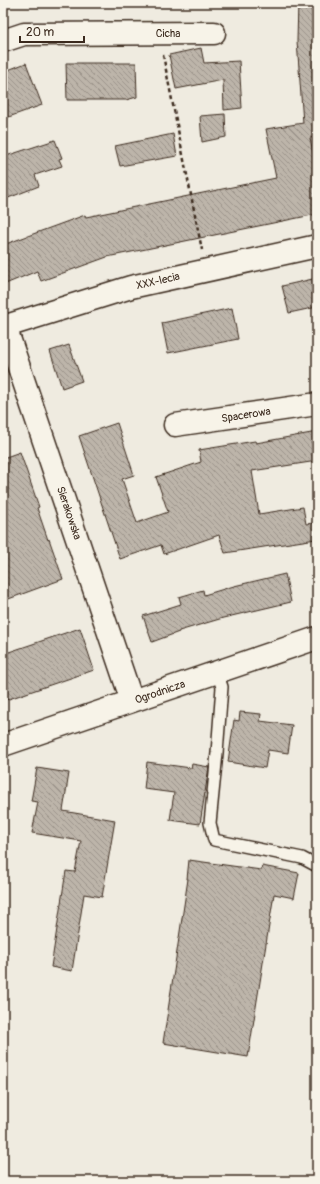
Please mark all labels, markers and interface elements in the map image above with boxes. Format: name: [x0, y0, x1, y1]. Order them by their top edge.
scale bar: [20, 18, 84, 44]
text: 20 m: [26, 25, 55, 40]
street label: Cicha: [156, 27, 180, 40]
street label: XXX-lecia: [135, 270, 181, 292]
street label: Spacerowa: [220, 405, 272, 425]
street label: Sierakowska: [54, 485, 84, 541]
street label: Ogrodnicza: [133, 677, 187, 707]

